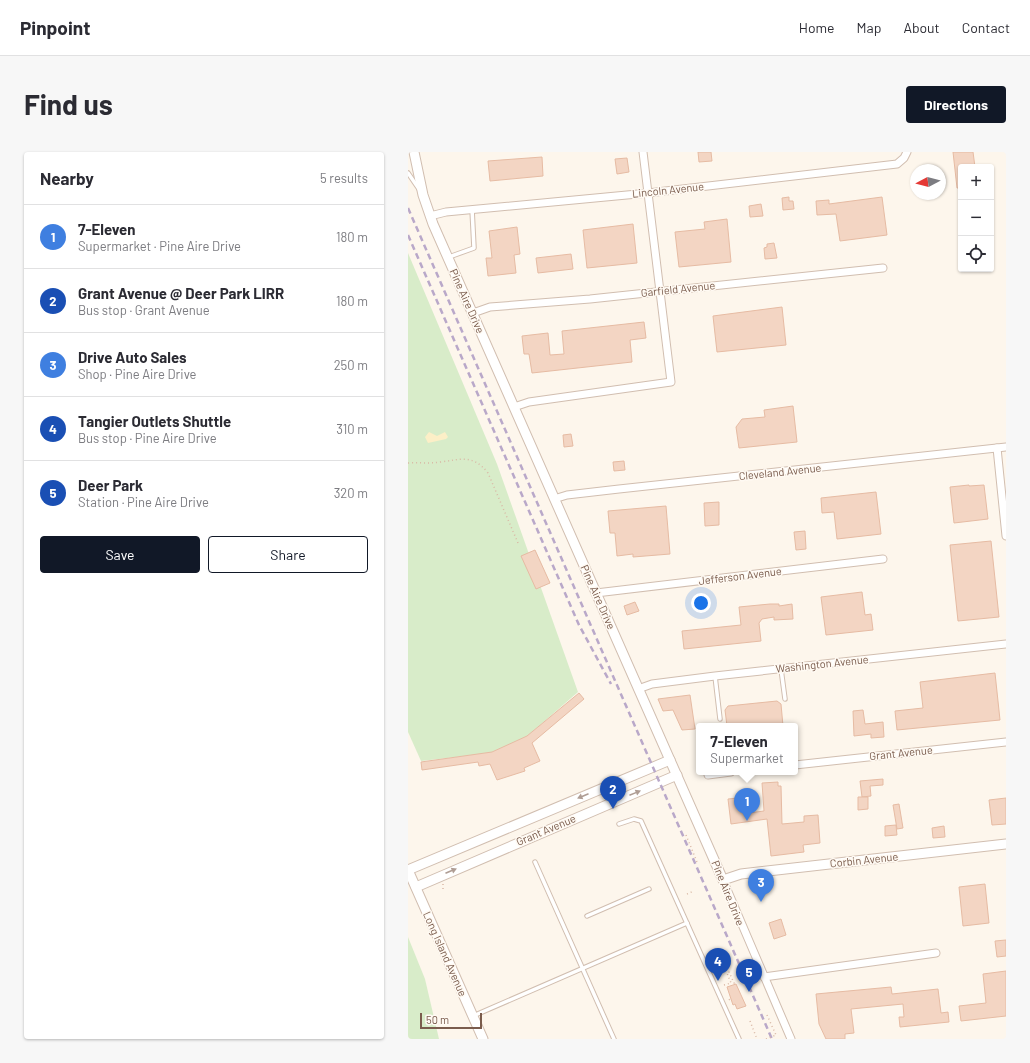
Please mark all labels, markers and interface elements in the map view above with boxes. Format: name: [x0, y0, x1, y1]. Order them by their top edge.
text: Pinpoint: [20, 16, 90, 39]
text: Home: [799, 19, 835, 36]
text: Map: [857, 19, 881, 36]
text: About: [903, 19, 940, 36]
text: Contact: [962, 19, 1010, 36]
button: Directions: [906, 86, 1006, 123]
text: Find us: [24, 87, 113, 121]
north arrow: [910, 164, 946, 200]
map controls: [958, 164, 994, 272]
button: +: [958, 164, 994, 200]
text: Nearby: [40, 168, 94, 188]
text: 5 results: [320, 170, 368, 186]
street label: Lincoln Avenue: [631, 179, 705, 200]
button: −: [958, 200, 994, 236]
text: 7-Eleven: [78, 220, 135, 238]
text: 1: [51, 229, 55, 245]
text: 180 m: [336, 229, 368, 245]
button: locate: [958, 236, 994, 272]
text: Supermarket · Pine Aire Drive: [78, 238, 241, 254]
street label: Pine Aire Drive: [447, 267, 488, 335]
street label: Garfield Avenue: [640, 278, 716, 299]
text: Grant Avenue @ Deer Park LIRR: [78, 284, 284, 302]
text: 2: [49, 293, 57, 309]
text: 180 m: [336, 293, 368, 309]
text: Bus stop · Grant Avenue: [78, 302, 210, 318]
text: Drive Auto Sales: [78, 348, 187, 366]
text: 3: [49, 357, 57, 373]
text: 250 m: [334, 357, 368, 373]
text: Shop · Pine Aire Drive: [78, 366, 197, 382]
text: Tangier Outlets Shuttle: [78, 412, 231, 430]
text: 4: [49, 421, 57, 437]
text: 310 m: [336, 421, 368, 437]
text: Bus stop · Pine Aire Drive: [78, 430, 217, 446]
street label: Cleveland Avenue: [738, 461, 822, 482]
text: Deer Park: [78, 476, 143, 494]
text: 5: [49, 485, 57, 501]
text: 320 m: [334, 485, 368, 501]
text: Station · Pine Aire Drive: [78, 494, 209, 510]
button: Save: [40, 536, 200, 573]
button: Share: [208, 536, 368, 573]
street label: Pine Aire Drive: [578, 563, 619, 631]
street label: Jefferson Avenue: [698, 564, 782, 587]
your location: [691, 593, 711, 613]
street label: Washington Avenue: [775, 652, 869, 675]
popup: [696, 723, 798, 775]
text: 7-Eleven: [710, 732, 768, 750]
street label: Grant Avenue: [869, 743, 933, 762]
text: Supermarket: [710, 750, 784, 766]
pin: 2: [600, 776, 626, 809]
pin: 1: [734, 788, 760, 821]
one-way arrow: [630, 789, 642, 795]
one-way arrow: [576, 794, 588, 800]
street label: Grant Avenue: [514, 811, 578, 848]
street label: Corbin Avenue: [829, 849, 899, 870]
street label: Pine Aire Drive: [709, 858, 748, 927]
one-way arrow: [446, 868, 457, 874]
pin: 3: [748, 869, 774, 902]
street label: Long Island Avenue: [421, 909, 470, 998]
pin: 4: [705, 948, 731, 981]
pin: 5: [736, 959, 762, 992]
scale bar: [420, 1011, 482, 1030]
text: 50 m: [426, 1013, 449, 1026]

